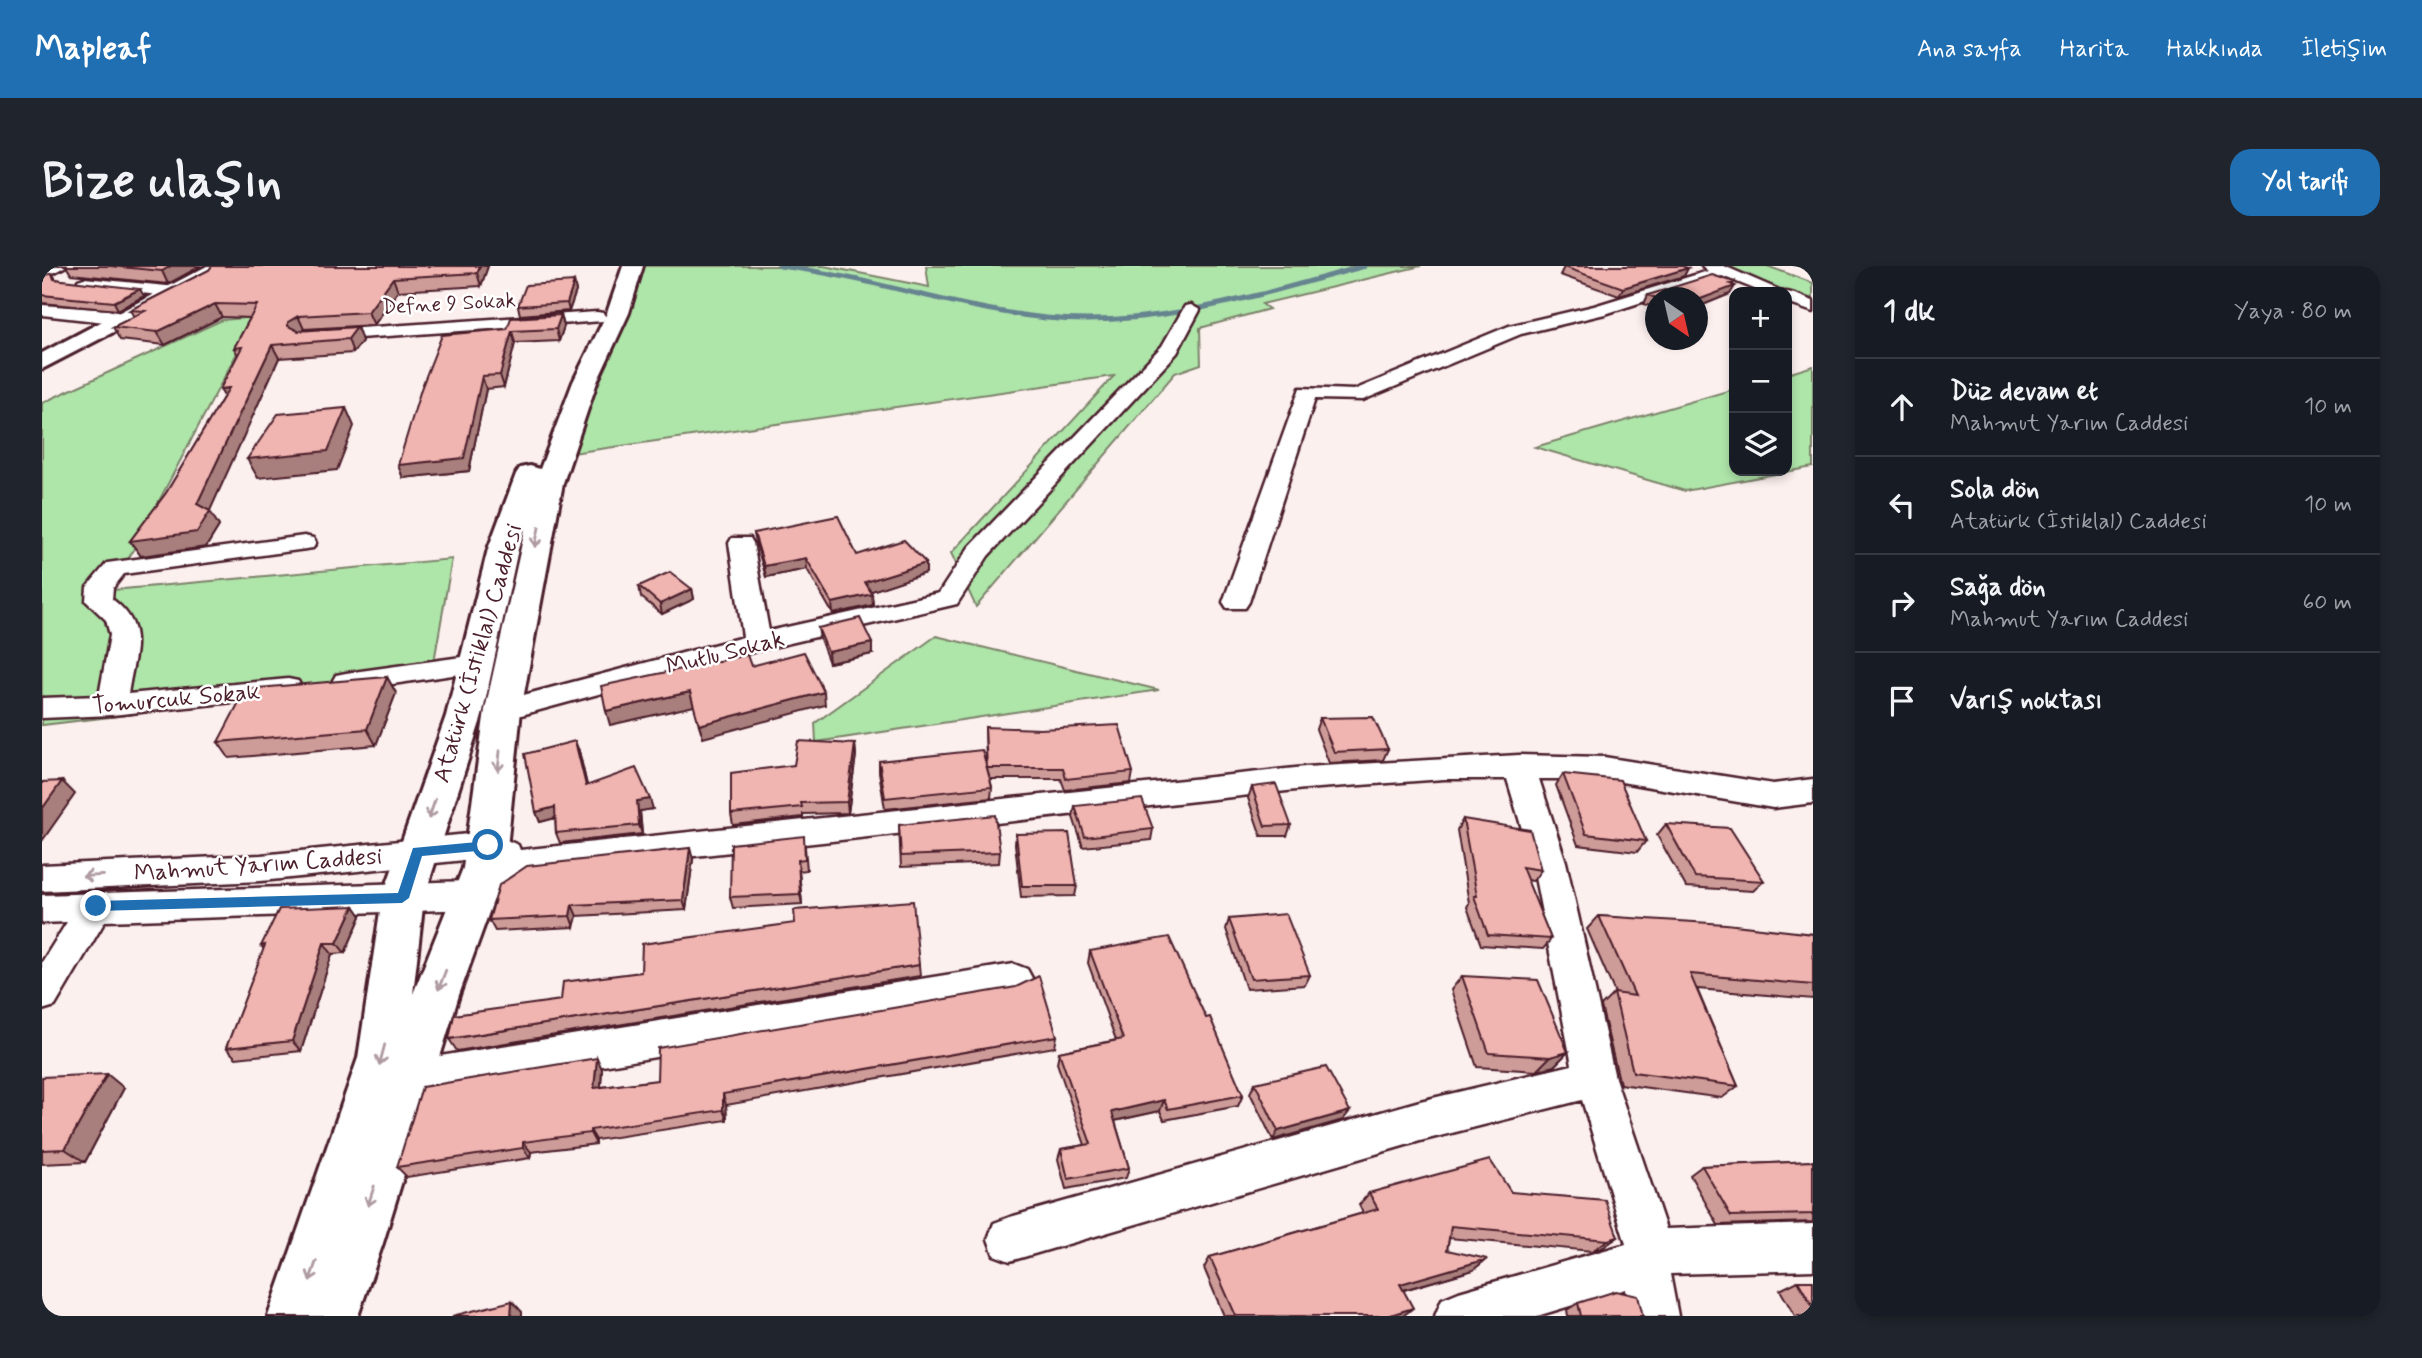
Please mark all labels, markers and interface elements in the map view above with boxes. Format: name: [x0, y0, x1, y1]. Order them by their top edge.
text: Mapleaf: [35, 27, 151, 71]
text: Ana sayfa: [1917, 34, 2022, 65]
text: Harita: [2060, 34, 2129, 65]
text: Hakkında: [2167, 34, 2263, 65]
text: İletişim: [2301, 34, 2387, 65]
button: Yol tarifi: [2230, 149, 2380, 216]
text: Bize ulaşın: [42, 150, 282, 215]
street label: Defne 9 Sokak: [382, 287, 517, 321]
north arrow: [1645, 287, 1708, 350]
map controls: [1729, 287, 1792, 476]
button: +: [1729, 287, 1792, 350]
text: 1 dk: [1883, 292, 1935, 331]
text: Yaya · 80 m: [2234, 297, 2352, 327]
button: −: [1729, 350, 1792, 413]
text: Düz devam et: [1950, 375, 2098, 409]
icon: ahead: [1883, 388, 1921, 426]
text: 10 m: [2304, 392, 2352, 422]
text: Mahmut Yarım Caddesi: [1950, 409, 2188, 439]
button: layers: [1729, 413, 1792, 476]
text: Sola dön: [1950, 473, 2039, 507]
icon: left: [1883, 486, 1921, 524]
text: 10 m: [2304, 490, 2352, 520]
text: Atatürk (İstiklal) Caddesi: [1950, 507, 2207, 537]
street label: Atatürk (İstiklal) Caddesi: [427, 520, 530, 787]
one-way arrow: [530, 525, 543, 548]
text: Sağa dön: [1950, 571, 2046, 605]
icon: right: [1883, 584, 1921, 622]
text: 60 m: [2303, 588, 2352, 618]
text: Mahmut Yarım Caddesi: [1950, 605, 2188, 635]
street label: Mutlu Sokak: [663, 624, 788, 683]
street label: Tomurcuk Sokak: [91, 677, 261, 722]
icon: arrive: [1883, 682, 1921, 720]
text: Varış noktası: [1950, 684, 2102, 718]
one-way arrow: [492, 749, 505, 772]
one-way arrow: [425, 797, 437, 819]
route start: [472, 829, 503, 860]
street label: Mahmut Yarım Caddesi: [133, 841, 383, 890]
one-way arrow: [82, 870, 104, 883]
route end: [80, 890, 111, 921]
one-way arrow: [434, 969, 447, 990]
one-way arrow: [375, 1043, 388, 1065]
one-way arrow: [364, 1185, 377, 1207]
one-way arrow: [306, 1260, 318, 1282]

